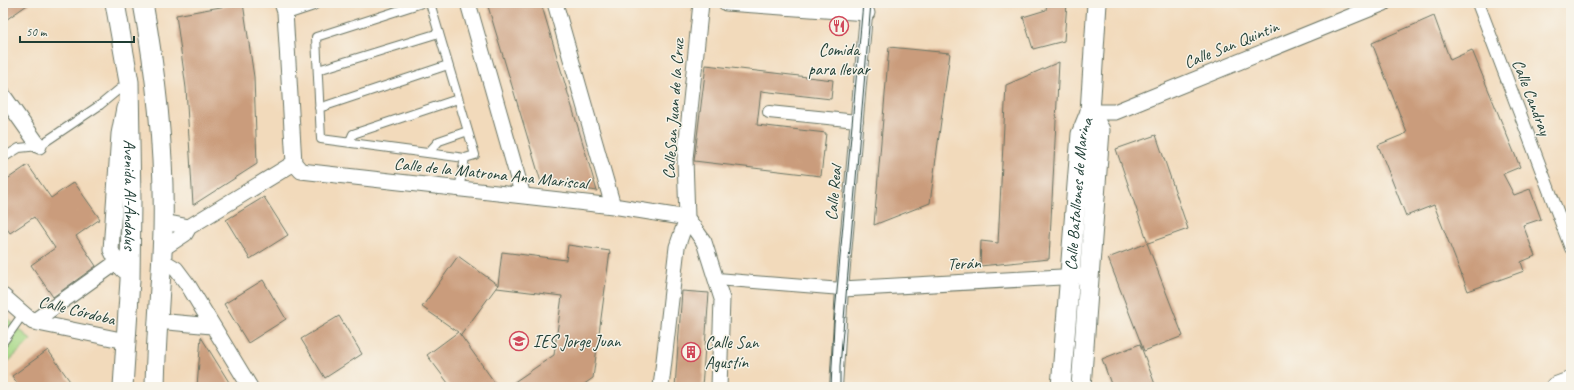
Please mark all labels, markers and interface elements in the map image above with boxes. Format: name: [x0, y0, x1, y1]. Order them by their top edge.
restaurant icon: Comida para llevar: [828, 15, 850, 37]
street label: Calle San Quintin: [1181, 15, 1283, 73]
scale bar: [20, 18, 134, 44]
text: 50 m: [26, 24, 48, 40]
street label: CalleSan Juan de la Cruz: [658, 37, 689, 180]
place label: Comida para llevar: [808, 39, 872, 80]
street label: Calle Candray: [1507, 56, 1556, 139]
street label: Calle Batallones de Marina: [1060, 113, 1098, 271]
street label: Avenida Al-Ándalus: [119, 139, 142, 252]
street label: Calle de la Matrona Ana Mariscal: [393, 153, 592, 194]
street label: Calle Real: [821, 162, 847, 221]
street label: Terán: [947, 252, 982, 275]
street label: Calle Córdoba: [36, 291, 118, 330]
school or university icon: IES Jorge Juan: [508, 330, 530, 352]
place label: IES Jorge Juan: [533, 331, 622, 352]
place label: Calle San Agustín: [705, 332, 760, 373]
building icon: Calle San Agustín: [680, 341, 702, 363]

